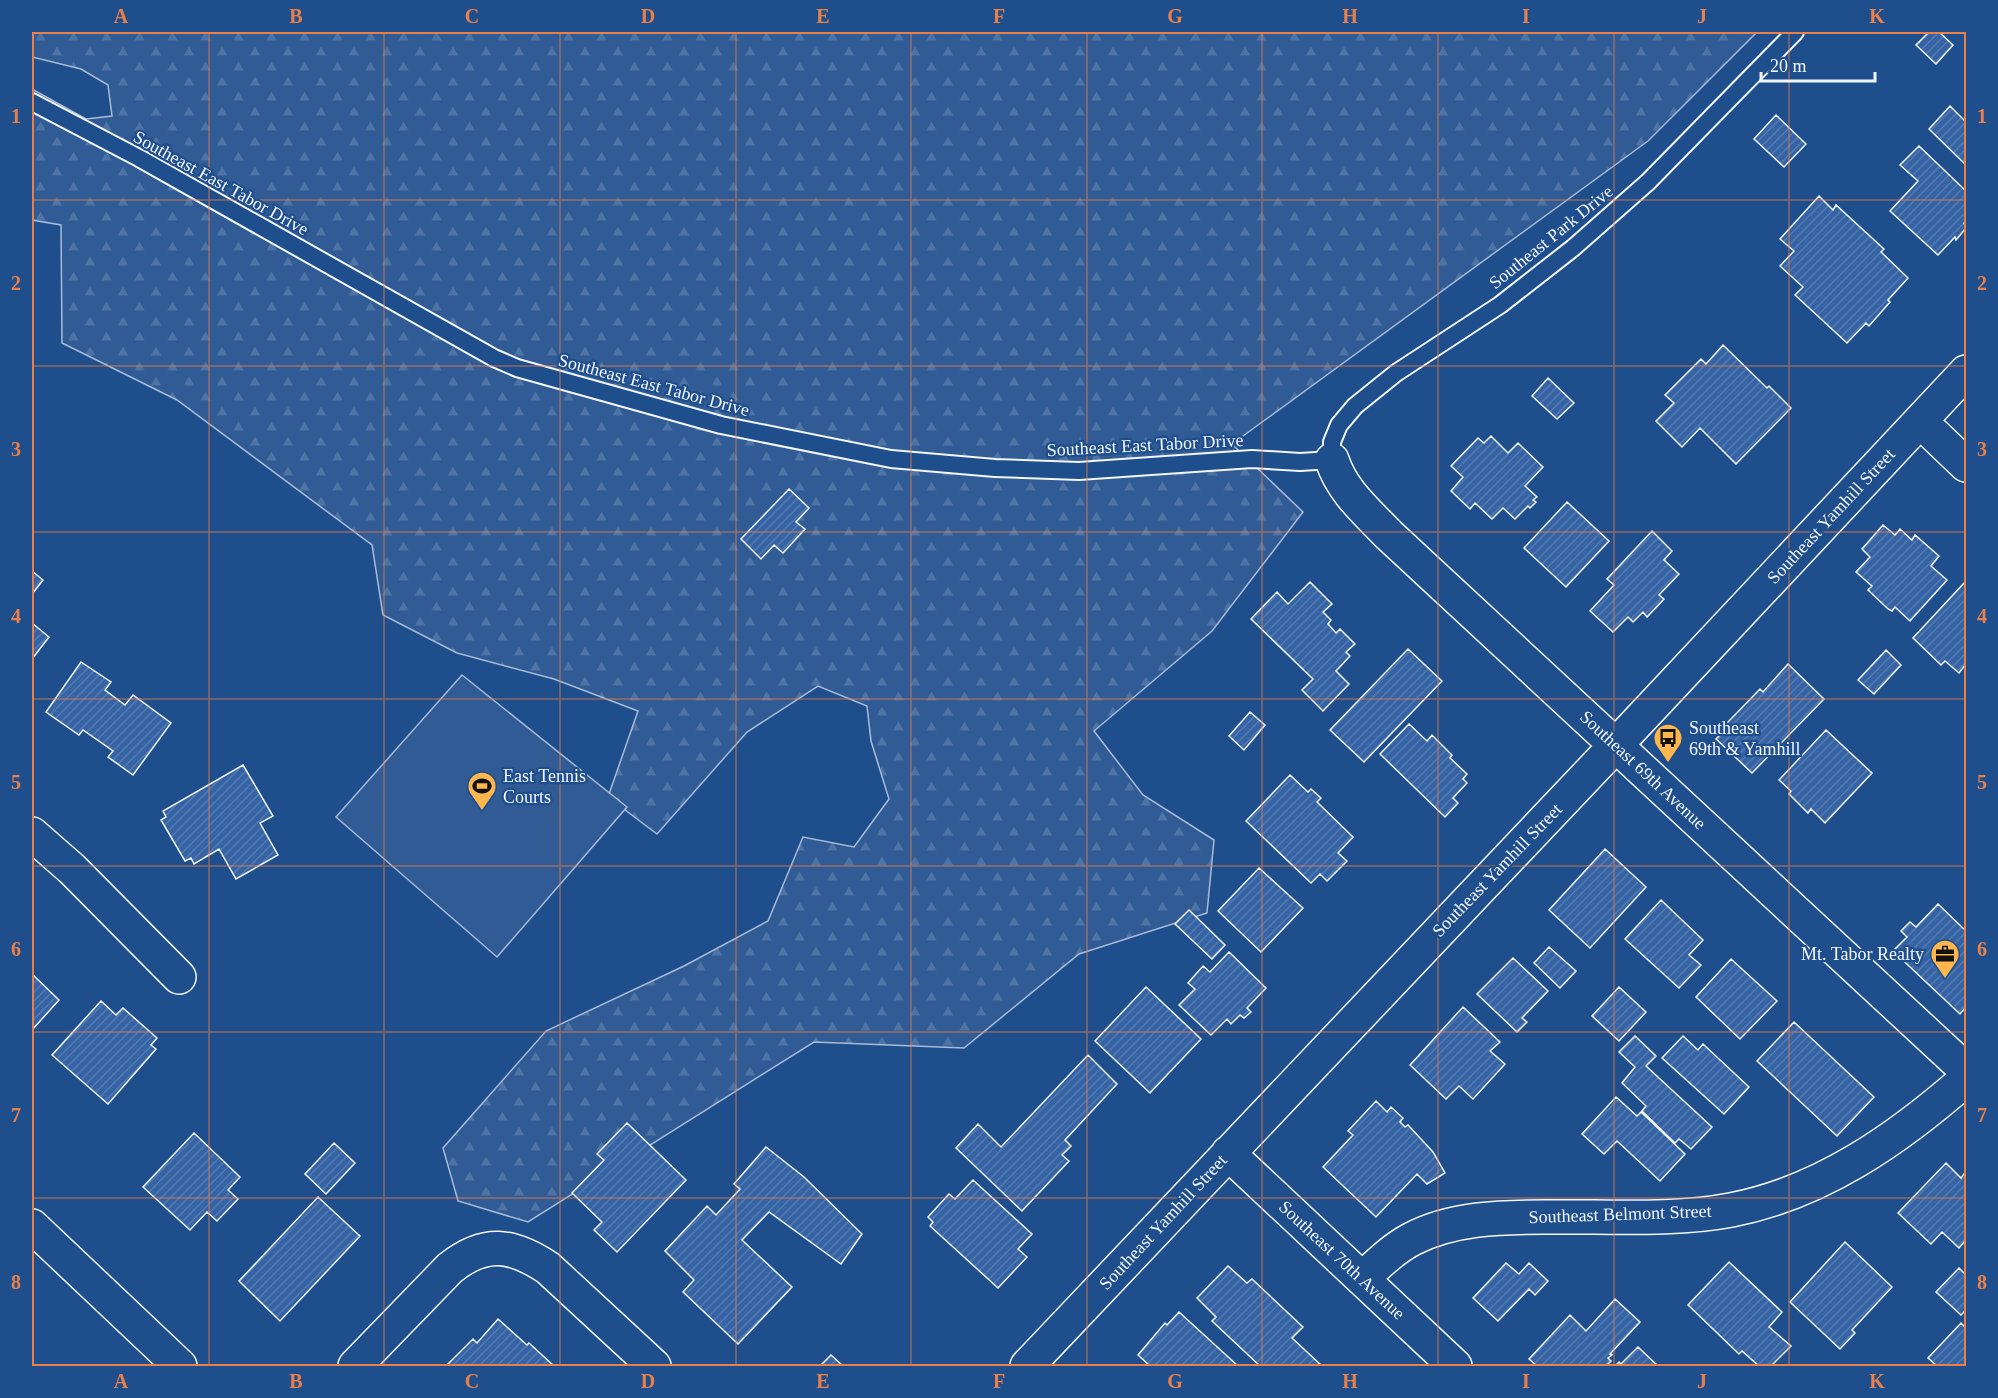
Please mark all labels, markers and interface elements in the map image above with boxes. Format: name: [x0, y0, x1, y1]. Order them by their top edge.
text: A: [114, 5, 129, 27]
text: B: [289, 5, 303, 27]
text: C: [465, 5, 479, 27]
text: D: [641, 5, 655, 27]
text: E: [816, 5, 830, 27]
text: F: [993, 5, 1005, 27]
text: G: [1167, 5, 1183, 27]
text: H: [1342, 5, 1358, 27]
text: I: [1522, 5, 1530, 27]
text: J: [1697, 5, 1707, 27]
text: K: [1869, 5, 1885, 27]
scale bar: [1761, 45, 1875, 83]
text: 20 m: [1770, 56, 1807, 76]
text: 1: [11, 105, 21, 127]
text: 1: [1977, 105, 1987, 127]
street label: Southeast East Tabor Drive: [130, 127, 312, 239]
street label: Southeast Park Drive: [1485, 181, 1617, 293]
text: 2: [11, 272, 21, 294]
text: 2: [1977, 272, 1987, 294]
street label: Southeast East Tabor Drive: [556, 350, 752, 420]
street label: Southeast East Tabor Drive: [1046, 430, 1244, 460]
text: 3: [11, 438, 21, 460]
text: 3: [1977, 438, 1987, 460]
street label: Southeast Yamhill Street: [1763, 444, 1899, 588]
text: 4: [11, 605, 21, 627]
text: 4: [1977, 605, 1987, 627]
street label: Southeast 69th Avenue: [1576, 707, 1710, 833]
place label: Southeast 69th & Yamhill: [1689, 718, 1801, 759]
bus stop icon: Southeast 69th & Yamhill: [1652, 722, 1684, 764]
place label: East Tennis Courts: [503, 766, 586, 807]
sports icon: East Tennis Courts: [466, 770, 498, 812]
text: 5: [11, 771, 21, 793]
text: 5: [1977, 771, 1987, 793]
street label: Southeast Yamhill Street: [1428, 799, 1566, 941]
text: 6: [11, 938, 21, 960]
office icon: Mt. Tabor Realty: [1929, 938, 1961, 980]
text: 6: [1977, 938, 1987, 960]
place label: Mt. Tabor Realty: [1801, 944, 1924, 964]
text: 7: [11, 1104, 21, 1126]
text: 7: [1977, 1104, 1987, 1126]
street label: Southeast Yamhill Street: [1095, 1150, 1231, 1294]
street label: Southeast 70th Avenue: [1275, 1197, 1409, 1323]
street label: Southeast Belmont Street: [1528, 1201, 1712, 1227]
text: 8: [11, 1271, 21, 1293]
text: 8: [1977, 1271, 1987, 1293]
text: A: [114, 1370, 129, 1392]
text: B: [289, 1370, 303, 1392]
text: C: [465, 1370, 479, 1392]
text: D: [641, 1370, 655, 1392]
text: E: [816, 1370, 830, 1392]
text: F: [993, 1370, 1005, 1392]
text: G: [1167, 1370, 1183, 1392]
text: H: [1342, 1370, 1358, 1392]
text: I: [1522, 1370, 1530, 1392]
text: J: [1697, 1370, 1707, 1392]
text: K: [1869, 1370, 1885, 1392]

